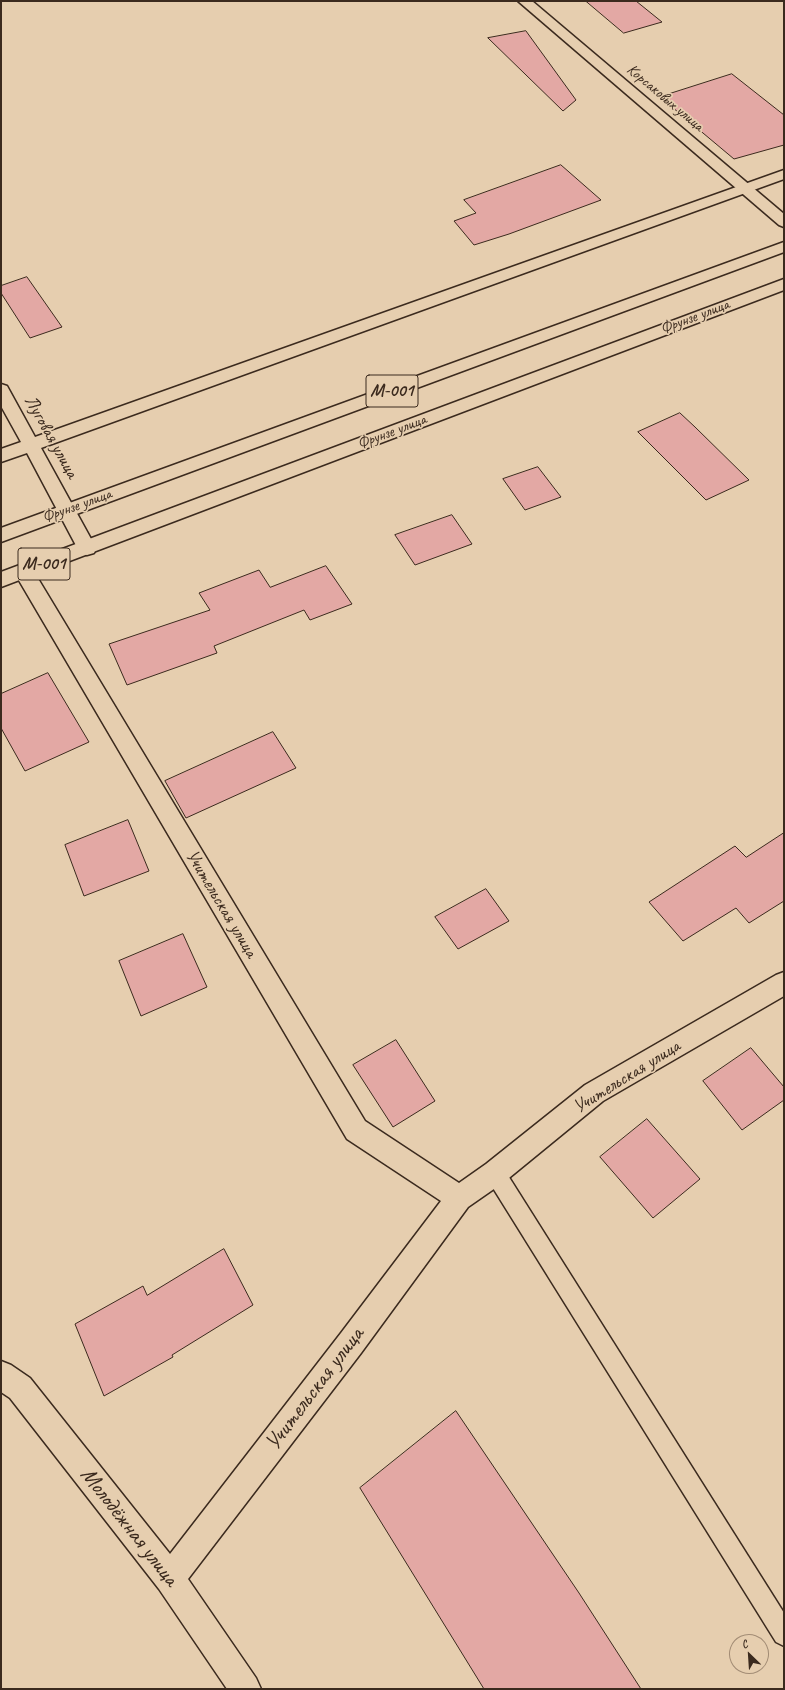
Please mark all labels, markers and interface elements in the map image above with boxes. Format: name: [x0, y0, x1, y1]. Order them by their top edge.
street label: Корсаковых улица: [623, 60, 707, 136]
street label: Фрунзе улица: [658, 295, 732, 339]
road number: M-001: [366, 375, 418, 407]
street label: Луговая улица: [19, 392, 83, 482]
street label: Фрунзе улица: [355, 410, 429, 454]
street label: Фрунзе улица: [40, 485, 114, 527]
road number: M-001: [18, 548, 70, 580]
street label: Учительская улица: [180, 846, 262, 962]
street label: Учительская улица: [569, 1035, 685, 1119]
street label: Учительская улица: [260, 1322, 370, 1456]
street label: Молодёжная улица: [74, 1462, 184, 1592]
north arrow: [729, 1634, 769, 1674]
text: С: [739, 1637, 750, 1652]

